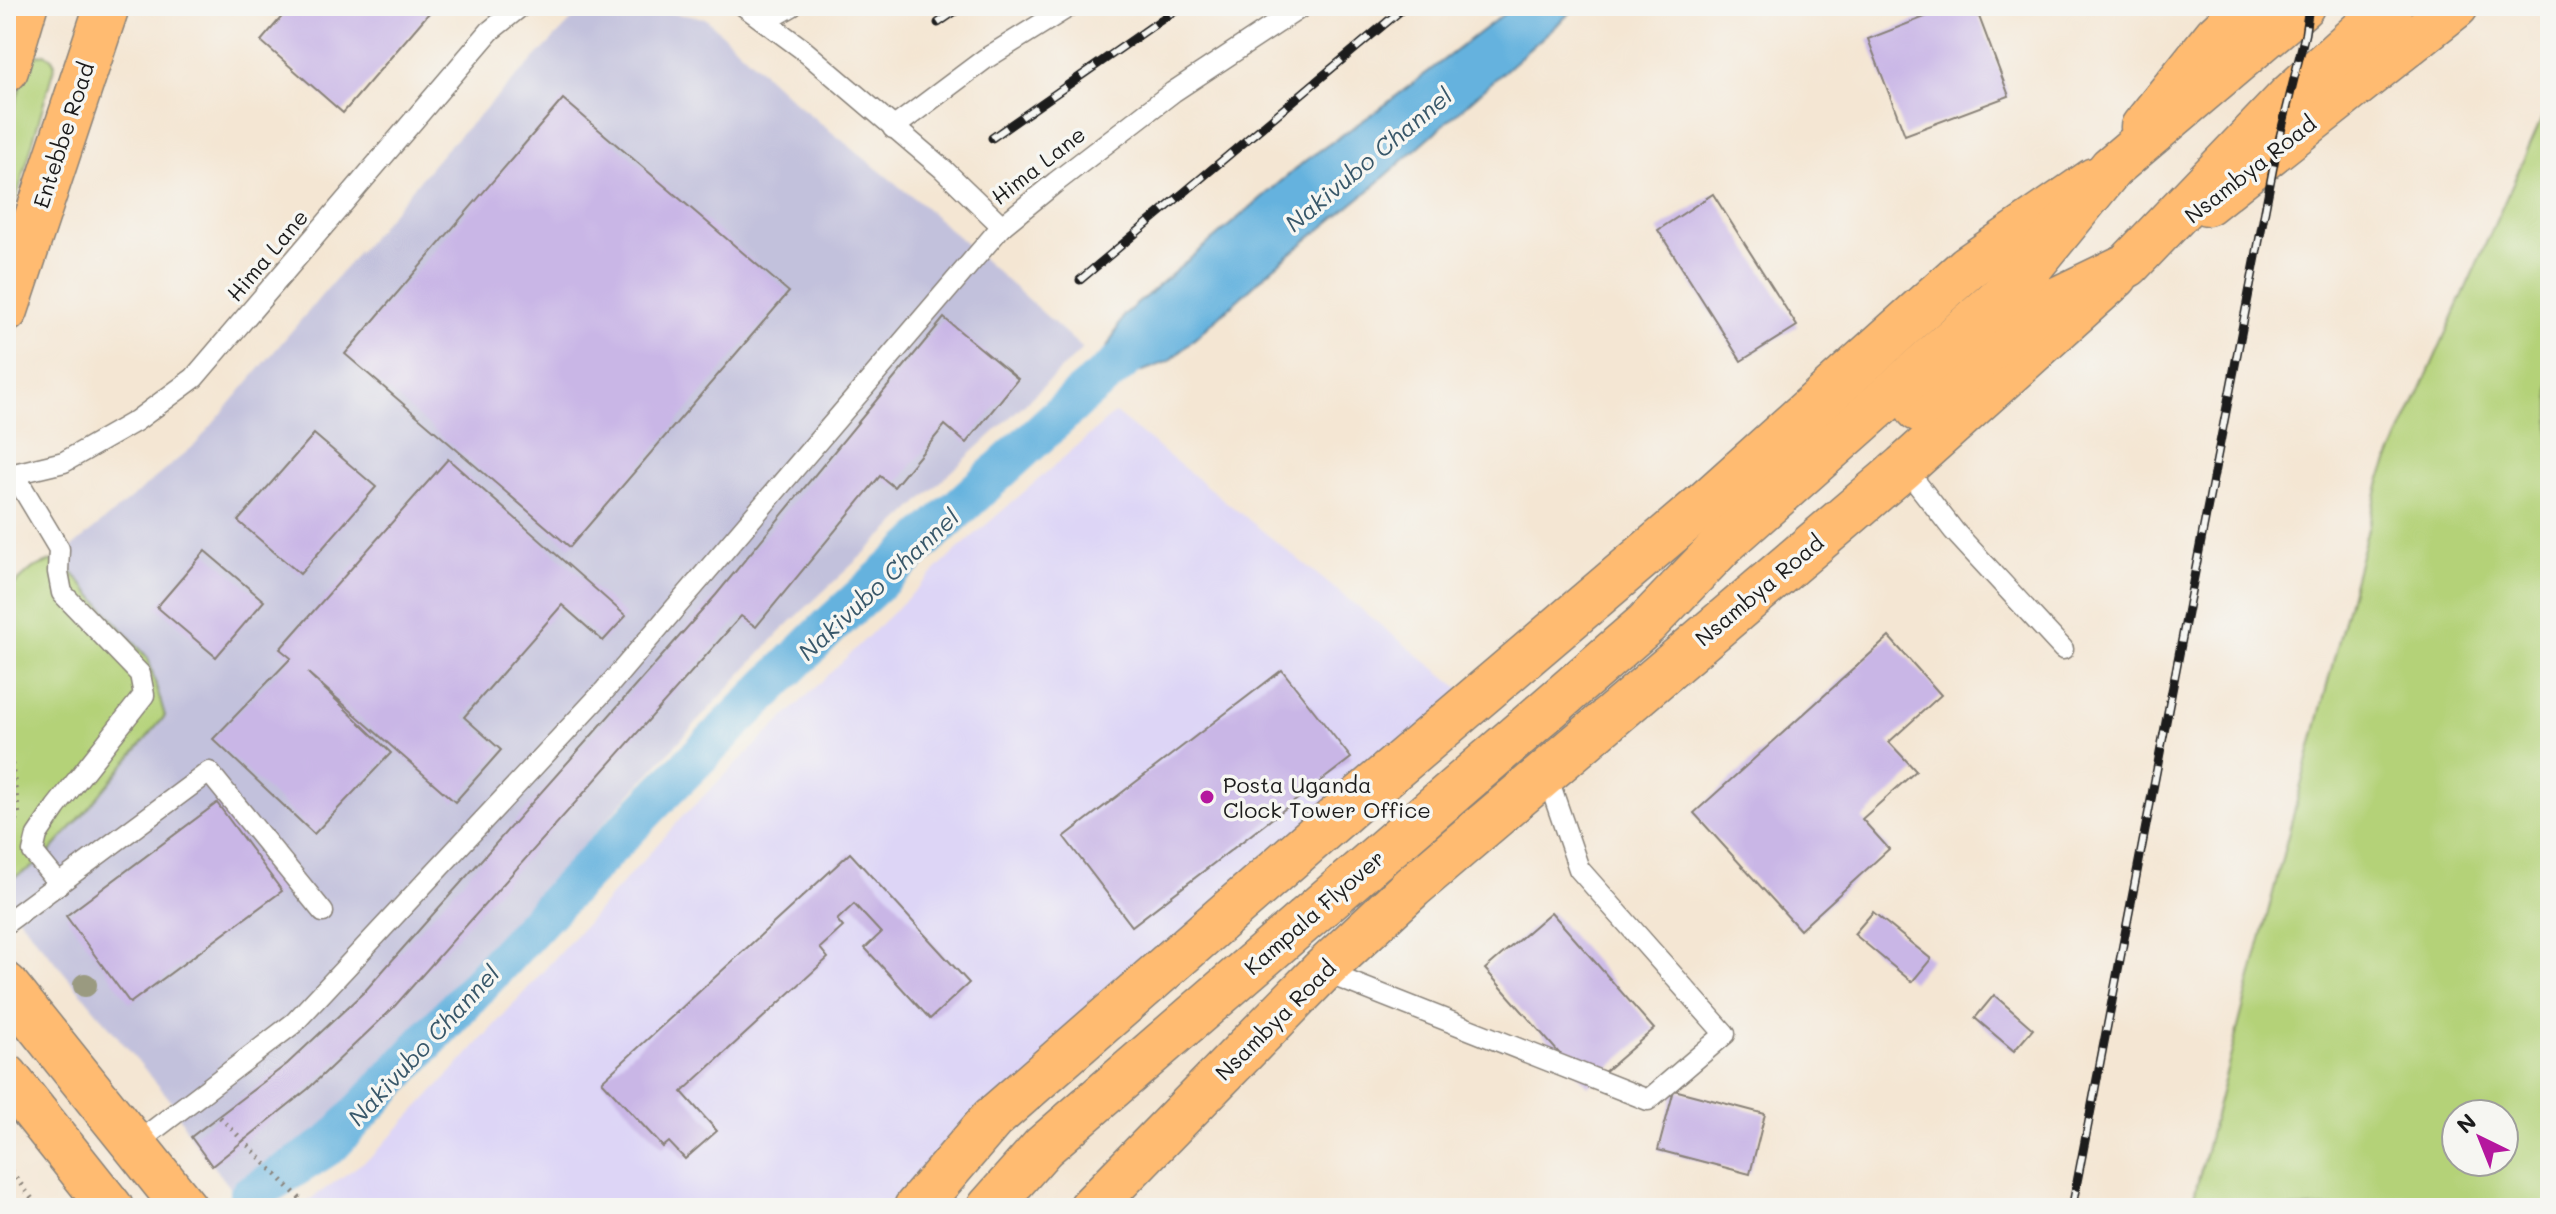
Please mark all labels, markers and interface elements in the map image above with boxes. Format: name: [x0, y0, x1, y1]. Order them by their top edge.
street label: Entebbe Road: [26, 58, 100, 212]
water label: Nakivubo Channel: [1278, 80, 1458, 238]
street label: Nsambya Road: [2178, 109, 2322, 229]
street label: Hima Lane: [985, 119, 1091, 211]
street label: Hima Lane: [220, 203, 314, 307]
water label: Nakivubo Channel: [791, 501, 965, 667]
street label: Nsambya Road: [1689, 528, 1829, 652]
place label: Posta Uganda Clock Tower Office: [1223, 770, 1431, 824]
marker: Posta Uganda Clock Tower Office: [1198, 788, 1216, 806]
street label: Kampala Flyover: [1238, 843, 1390, 981]
street label: Nsambya Road: [1208, 953, 1342, 1087]
water label: Nakivubo Channel: [340, 958, 506, 1132]
north arrow: [2440, 1098, 2520, 1178]
text: N: [2450, 1107, 2482, 1139]

